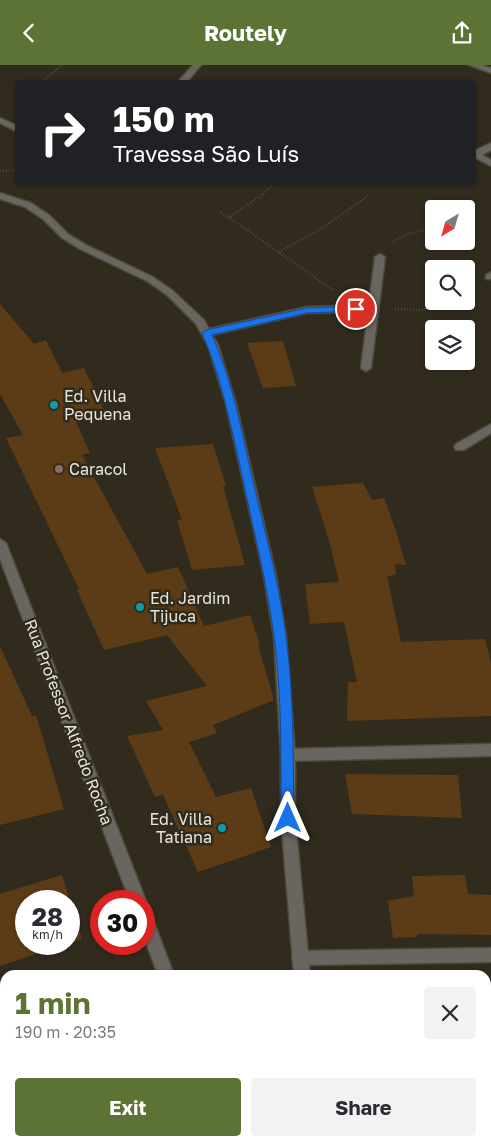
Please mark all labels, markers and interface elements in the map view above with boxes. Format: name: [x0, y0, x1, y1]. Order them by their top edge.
icon: back: [15, 19, 43, 47]
text: Routely: [204, 19, 287, 46]
icon: share: [448, 19, 476, 47]
text: 150 m: [113, 98, 215, 140]
icon: right: [30, 100, 95, 165]
text: Travessa São Luís: [113, 140, 299, 167]
north arrow: [425, 200, 475, 250]
map controls: [425, 200, 475, 370]
button: search: [425, 260, 475, 310]
pin: [335, 288, 377, 330]
icon: arrive: [342, 295, 370, 323]
button: layers: [425, 320, 475, 370]
place label: Ed. Villa Pequena: [64, 386, 131, 424]
marker: Ed. Villa Pequena: [48, 399, 60, 411]
place label: Caracol: [69, 459, 127, 479]
marker: Caracol: [53, 463, 65, 475]
place label: Ed. Jardim Tijuca: [150, 588, 231, 626]
marker: Ed. Jardim Tijuca: [134, 601, 146, 613]
street label: Rua Professor Alfredo Rocha: [20, 616, 118, 828]
position arrow: [261, 791, 313, 843]
place label: Ed. Villa Tatiana: [149, 809, 212, 847]
marker: Ed. Villa Tatiana: [216, 822, 228, 834]
speed limit sign: 30: [90, 890, 155, 955]
text: 28: [32, 901, 63, 932]
text: km/h: [32, 927, 63, 942]
text: 1 min: [15, 985, 91, 1021]
button: close: [424, 987, 476, 1039]
text: 190 m · 20:35: [15, 1022, 116, 1042]
button: Exit: [15, 1078, 241, 1136]
button: Share: [251, 1078, 476, 1136]

